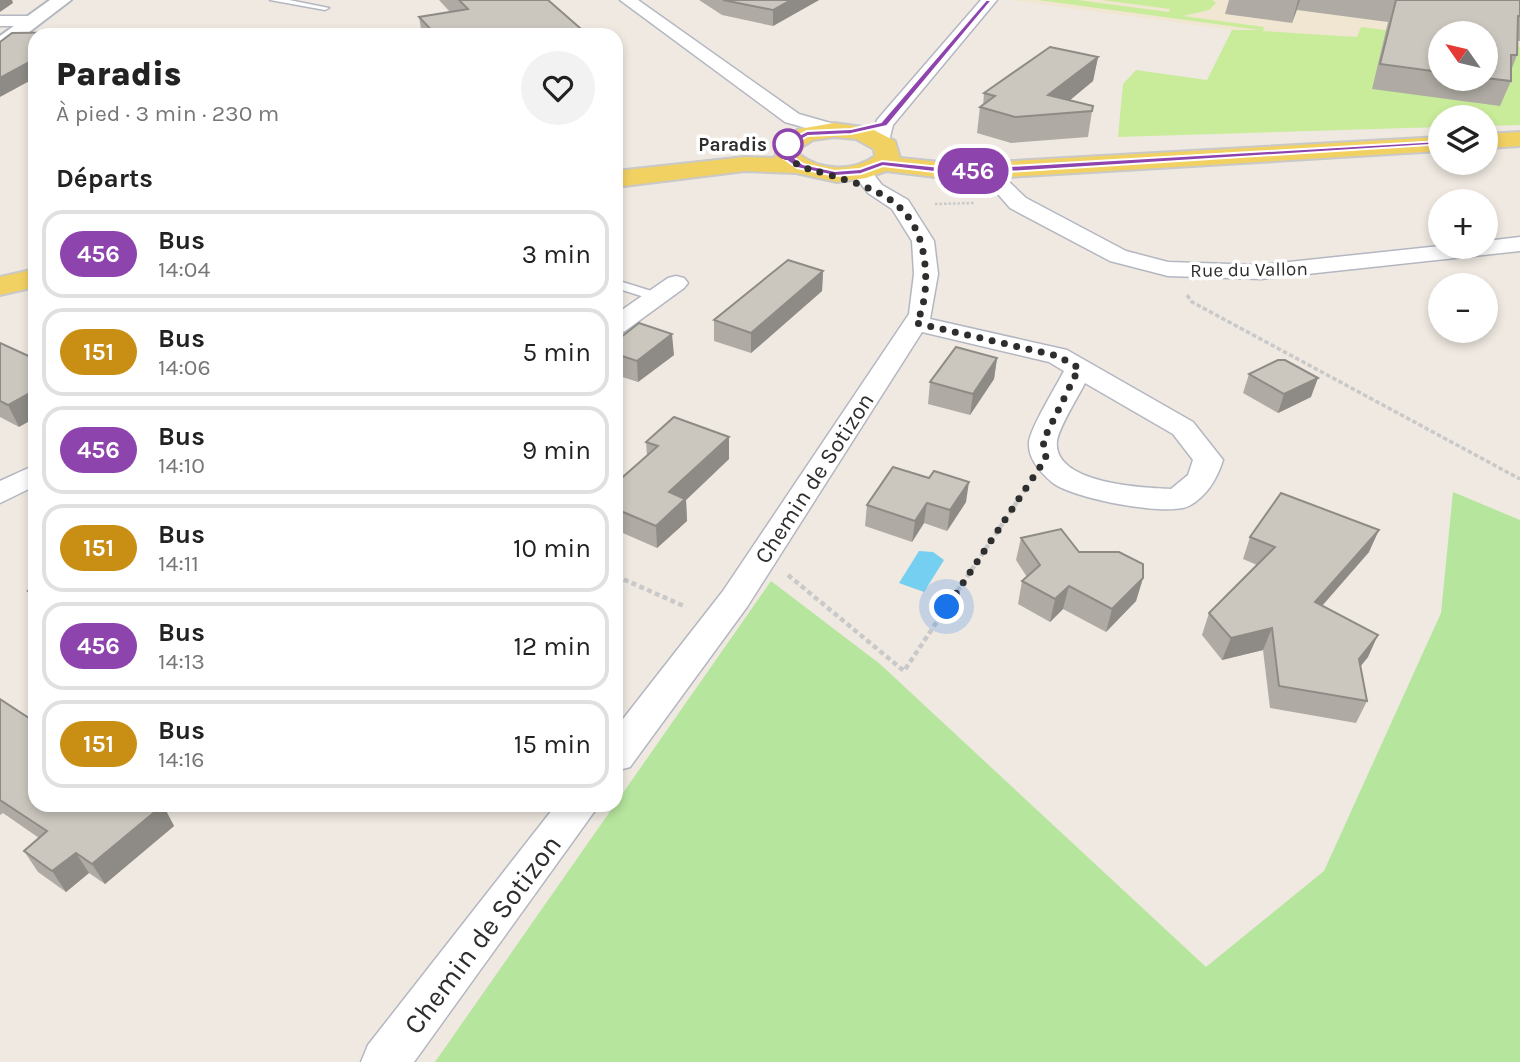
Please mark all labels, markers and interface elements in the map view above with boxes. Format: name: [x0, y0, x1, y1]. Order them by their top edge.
north arrow: [1428, 21, 1498, 91]
map controls: [1428, 21, 1498, 343]
button: heart: [521, 51, 595, 125]
text: Paradis: [56, 55, 181, 93]
text: À pied · 3 min · 230 m: [56, 100, 279, 127]
button: layers: [1428, 105, 1498, 175]
marker: Paradis: [773, 129, 803, 159]
place label: Paradis: [698, 134, 767, 156]
line badge: 456: [933, 148, 1013, 194]
text: 456: [952, 157, 994, 185]
text: Départs: [56, 163, 153, 194]
button: +: [1428, 189, 1498, 259]
text: Bus: [158, 225, 205, 256]
text: 3 min: [522, 239, 591, 270]
text: 456: [77, 240, 120, 268]
text: 14:04: [158, 256, 210, 283]
street label: Rue du Vallon: [1190, 258, 1308, 282]
button: −: [1428, 273, 1498, 343]
text: Bus: [158, 323, 205, 354]
text: 5 min: [522, 337, 591, 368]
text: 151: [83, 338, 114, 366]
text: 14:06: [158, 354, 211, 381]
street label: Chemin de Sotizon: [749, 388, 880, 569]
text: Bus: [158, 421, 205, 452]
text: 9 min: [522, 435, 591, 466]
text: 456: [77, 436, 120, 464]
text: 14:10: [158, 452, 205, 479]
text: Bus: [158, 519, 205, 550]
text: 10 min: [513, 533, 591, 564]
text: 151: [83, 534, 114, 562]
text: 14:11: [158, 550, 199, 577]
your location: [929, 589, 964, 624]
text: Bus: [158, 617, 205, 648]
text: 12 min: [513, 631, 591, 662]
text: 456: [77, 632, 120, 660]
text: 14:13: [158, 648, 205, 675]
text: Bus: [158, 715, 205, 746]
text: 15 min: [514, 729, 591, 760]
text: 151: [83, 730, 114, 758]
text: 14:16: [158, 746, 205, 773]
street label: Chemin de Sotizon: [397, 828, 568, 1040]

